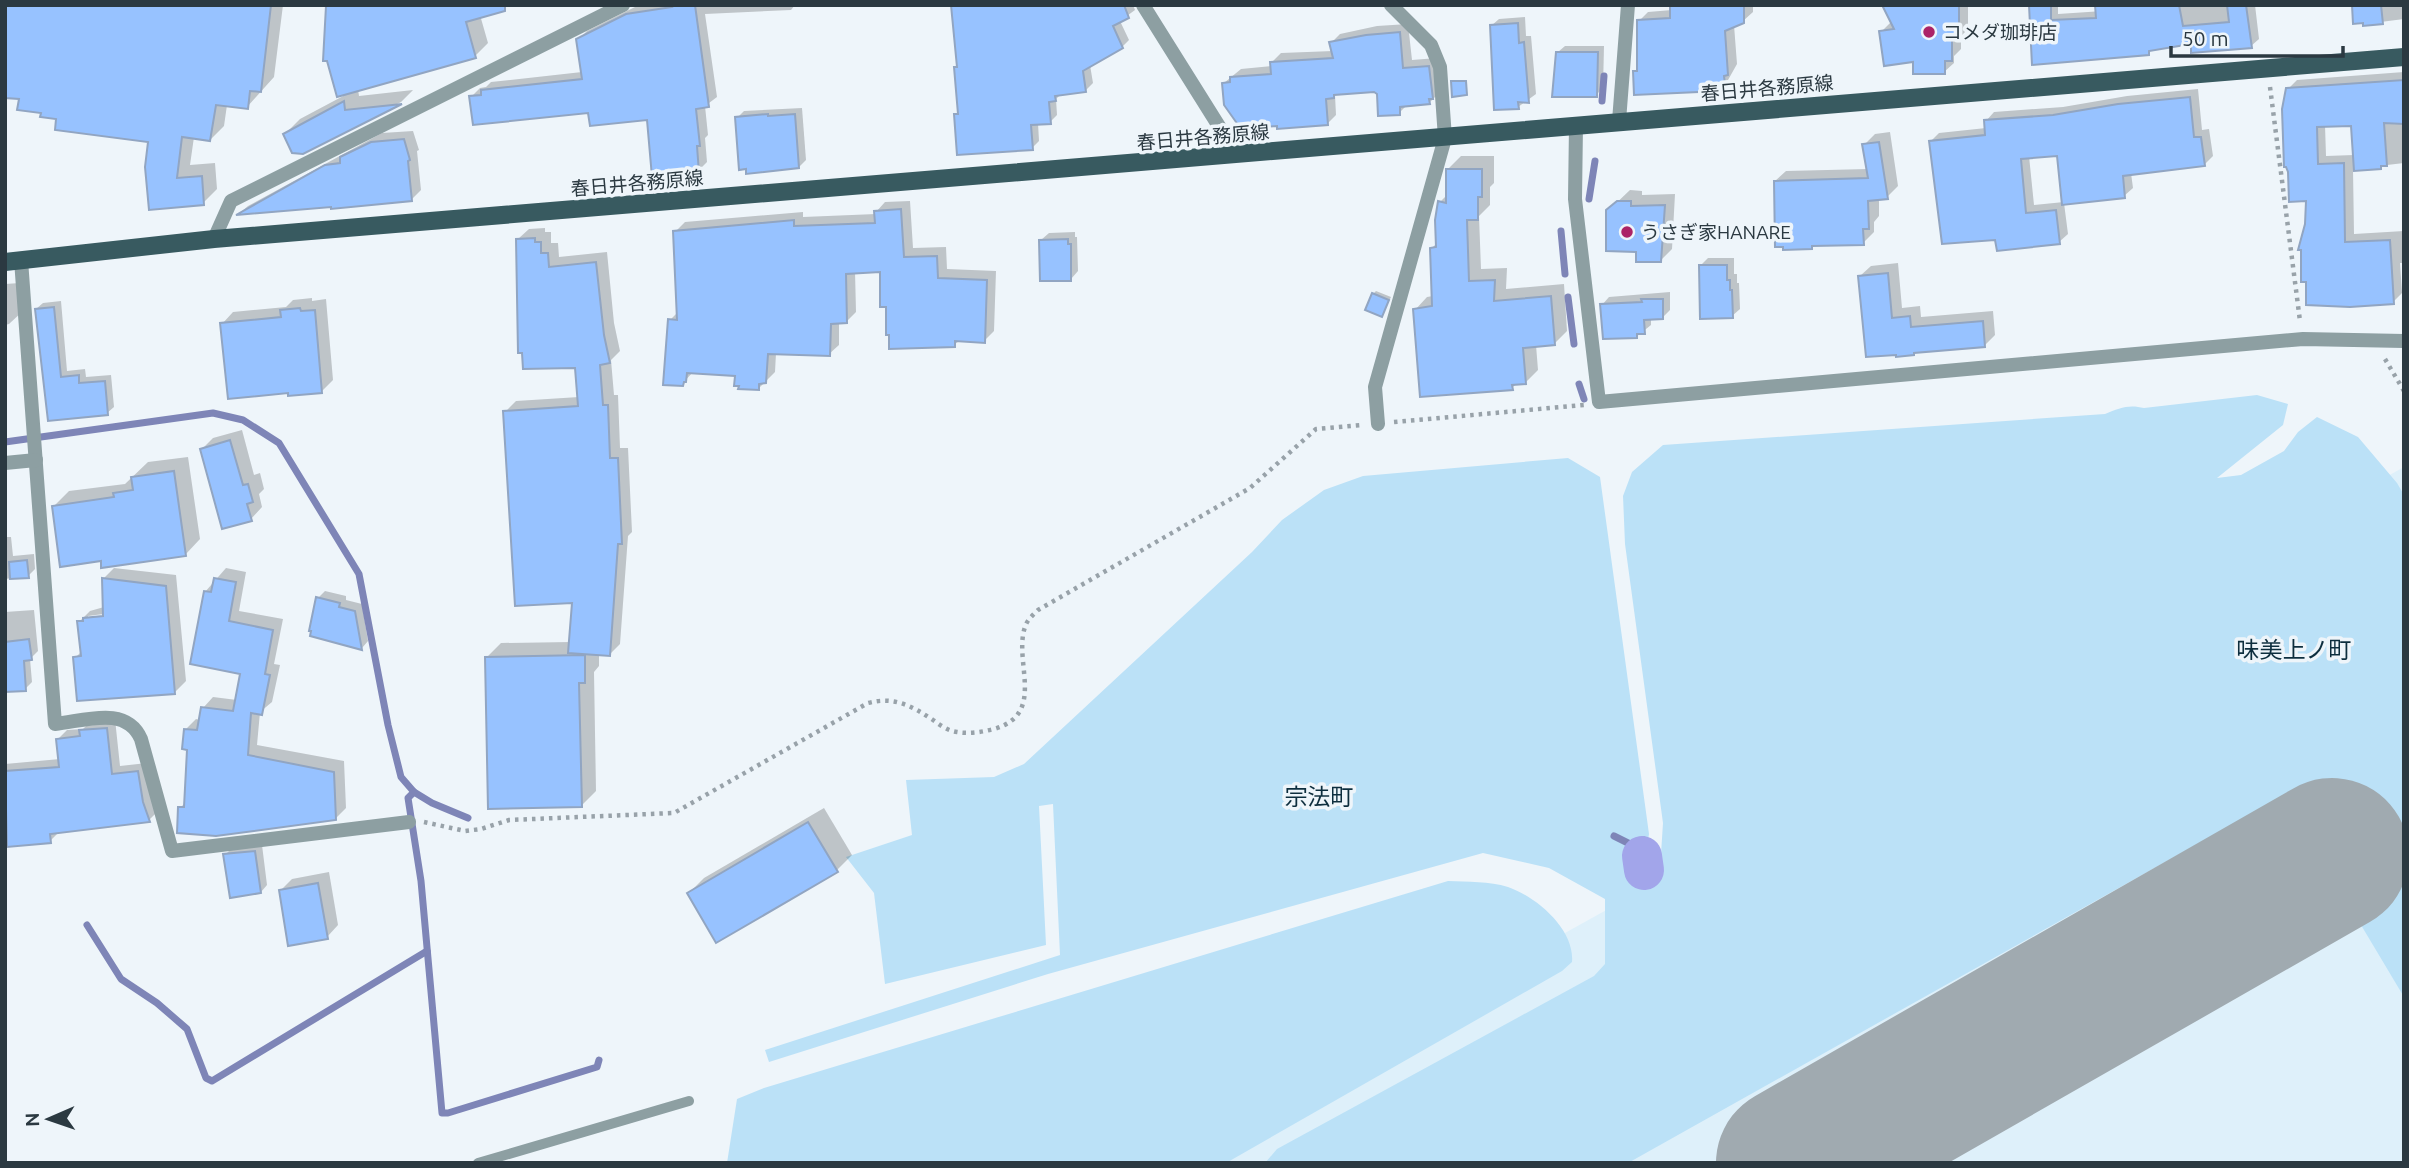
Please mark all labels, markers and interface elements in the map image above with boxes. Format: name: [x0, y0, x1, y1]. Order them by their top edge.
scale bar: [2171, 14, 2342, 58]
place label: コメダ珈琲店: [1943, 21, 2057, 43]
marker: コメダ珈琲店: [1921, 24, 1937, 40]
text: 50 m: [2182, 26, 2229, 50]
street label: 春日井各務原線: [1700, 71, 1834, 105]
street label: 春日井各務原線: [1136, 120, 1270, 154]
street label: 春日井各務原線: [570, 166, 704, 200]
place label: うさぎ家HANARE: [1641, 221, 1791, 243]
marker: うさぎ家HANARE: [1619, 224, 1635, 240]
district label: 味美上ノ町: [2237, 637, 2352, 662]
district label: 宗法町: [1285, 784, 1354, 809]
north arrow: [14, 1084, 84, 1154]
text: N: [21, 1112, 43, 1127]

